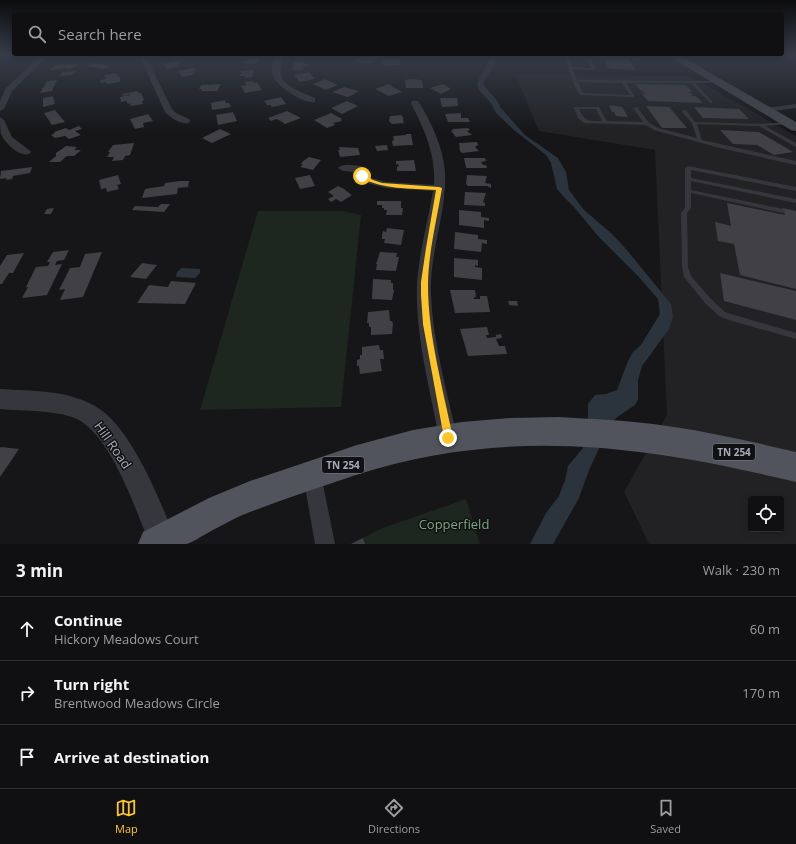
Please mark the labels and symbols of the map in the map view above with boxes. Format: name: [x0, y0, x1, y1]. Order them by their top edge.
route start: [353, 167, 371, 185]
street label: Hill Road: [90, 418, 136, 472]
route end: [439, 429, 457, 447]
road number: TN 254: [713, 444, 755, 460]
road number: TN 254: [322, 457, 364, 473]
park label: Copperfield: [419, 515, 489, 533]

